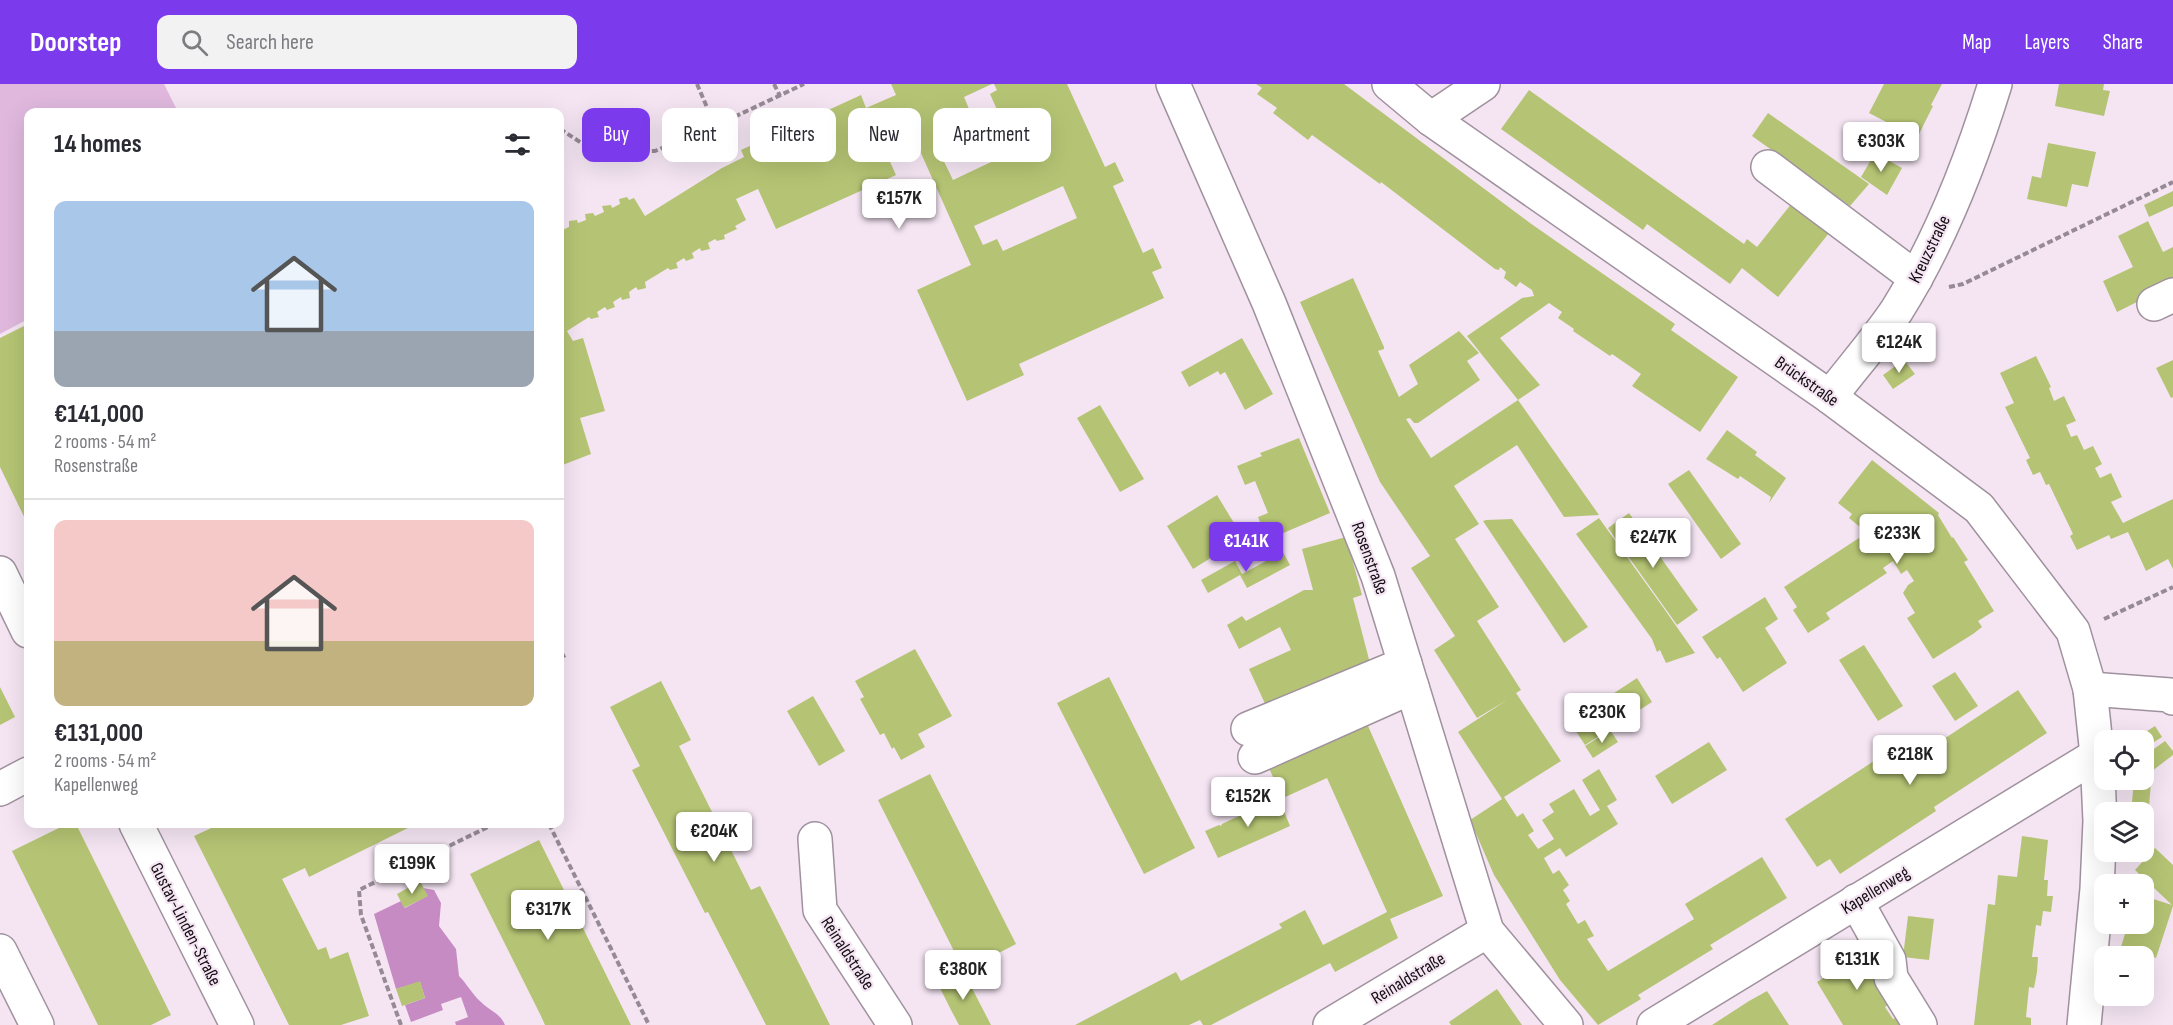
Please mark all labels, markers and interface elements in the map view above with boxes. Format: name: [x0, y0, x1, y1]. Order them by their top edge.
search box: [157, 15, 577, 69]
text: Doorstep: [30, 26, 121, 59]
icon: search: [178, 26, 211, 59]
text: Search here: [226, 29, 314, 56]
text: Map: [1962, 30, 1991, 55]
text: Layers: [2024, 30, 2070, 55]
text: Share: [2103, 30, 2143, 55]
chip: Buy: [582, 108, 650, 162]
chip: Rent: [662, 108, 738, 162]
chip: Filters: [750, 108, 836, 162]
chip: New: [848, 108, 921, 162]
chip: Apartment: [933, 108, 1051, 162]
pin: €303K: [1839, 122, 1923, 173]
icon: filters: [501, 128, 534, 161]
text: 14 homes: [54, 129, 142, 160]
text: €303K: [1857, 129, 1905, 153]
pin: €157K: [857, 179, 941, 230]
text: €157K: [876, 186, 922, 210]
street label: Kreuzstraße: [1904, 212, 1955, 286]
icon: home: [240, 240, 348, 348]
pin: €124K: [1857, 323, 1941, 374]
text: €124K: [1876, 330, 1922, 354]
street label: Brückstraße: [1771, 352, 1843, 411]
text: €141,000: [54, 399, 144, 430]
text: 2 rooms · 54 m²: [54, 430, 156, 454]
text: Rosenstraße: [54, 454, 138, 478]
pin: €233K: [1855, 514, 1939, 565]
pin: €247K: [1611, 518, 1695, 569]
street label: Rosenstraße: [1347, 519, 1392, 597]
text: €233K: [1873, 521, 1921, 545]
pin: €141K: [1204, 522, 1288, 573]
text: €247K: [1630, 525, 1676, 549]
text: €141K: [1223, 529, 1269, 553]
icon: home: [240, 559, 348, 667]
pin: €230K: [1560, 693, 1644, 744]
text: €230K: [1578, 700, 1626, 724]
text: €131,000: [54, 718, 143, 749]
map controls: [2094, 730, 2154, 1006]
button: locate: [2094, 730, 2154, 790]
pin: €218K: [1868, 735, 1952, 786]
text: €218K: [1887, 742, 1933, 766]
text: 2 rooms · 54 m²: [54, 749, 156, 773]
text: Kapellenweg: [54, 773, 138, 797]
pin: €152K: [1206, 777, 1290, 828]
text: €152K: [1225, 784, 1271, 808]
button: layers: [2094, 802, 2154, 862]
pin: €204K: [672, 812, 756, 863]
text: €204K: [690, 819, 738, 843]
pin: €199K: [370, 844, 454, 895]
text: €199K: [388, 851, 436, 875]
street label: Gustav-Linden-Straße: [146, 859, 226, 989]
street label: Kapellenweg: [1837, 862, 1913, 919]
button: +: [2094, 874, 2154, 934]
pin: €317K: [506, 890, 590, 941]
text: €317K: [525, 897, 571, 921]
street label: Reinaldstraße: [816, 913, 879, 994]
pin: €131K: [1815, 940, 1899, 991]
button: −: [2094, 946, 2154, 1006]
text: €131K: [1834, 947, 1880, 971]
street label: Reinaldstraße: [1367, 948, 1449, 1009]
pin: €380K: [921, 950, 1005, 1001]
text: €380K: [939, 957, 987, 981]

